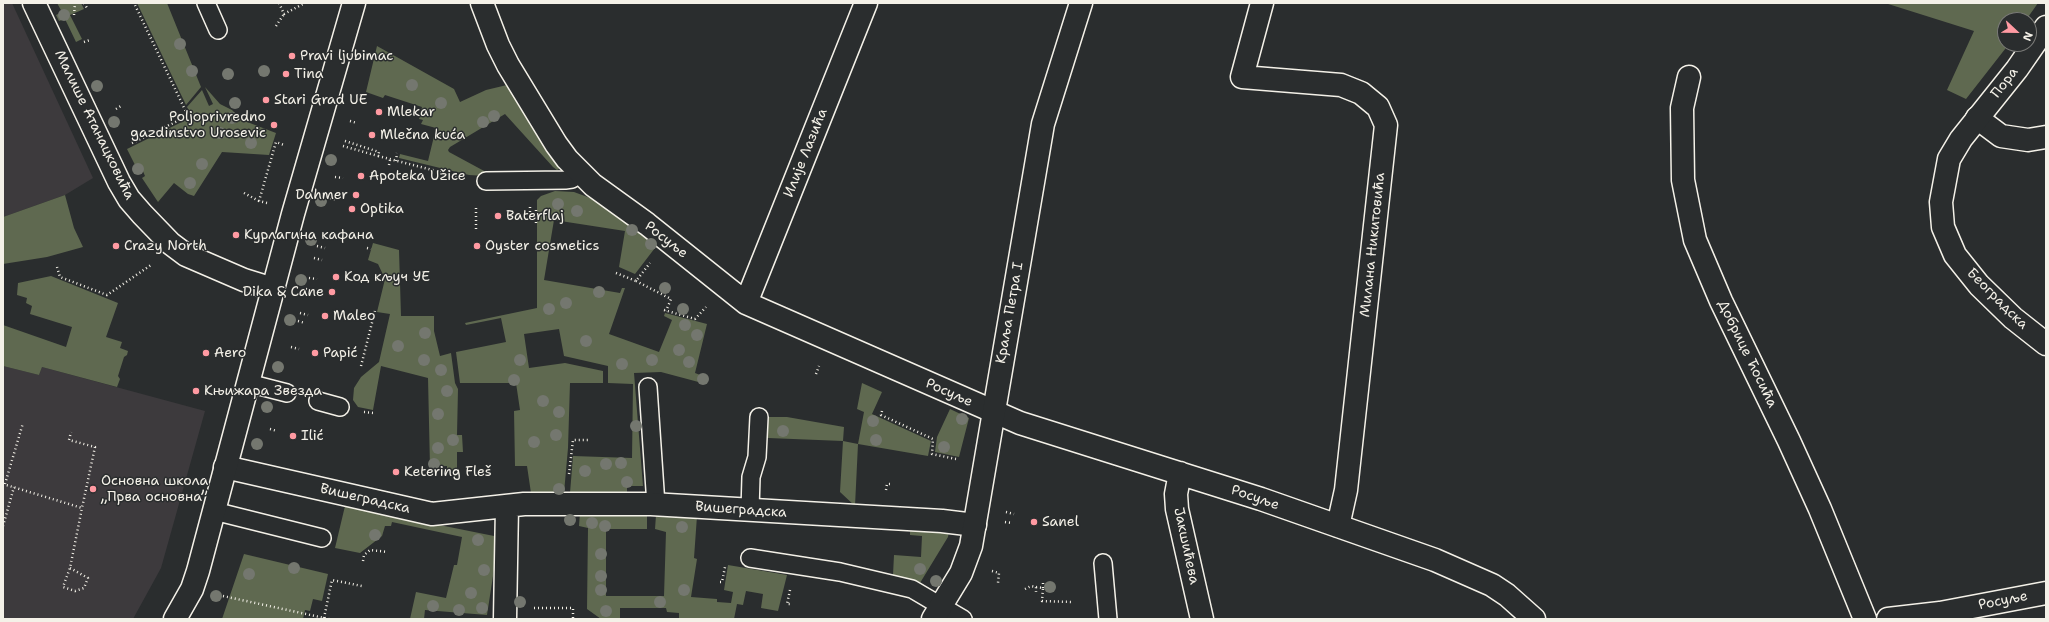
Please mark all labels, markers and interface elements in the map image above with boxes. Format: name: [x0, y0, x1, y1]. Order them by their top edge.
north arrow: [1997, 12, 2037, 52]
text: N: [2019, 29, 2036, 43]
street label: Малише Атанацковића: [50, 47, 138, 203]
place label: Pravi ljubimac: [300, 48, 393, 64]
marker: Pravi ljubimac: [287, 51, 297, 61]
street label: Пора: [1988, 64, 2022, 102]
place label: Tina: [294, 66, 323, 82]
marker: Tina: [281, 69, 291, 79]
place label: Stari Grad UE: [274, 92, 368, 108]
marker: Stari Grad UE: [261, 95, 271, 105]
place label: Mlekar: [387, 104, 435, 120]
street label: Илије Лазића: [781, 106, 831, 200]
marker: Mlekar: [374, 107, 384, 117]
place label: Poljoprivredno gazdinstvo Urosevic: [130, 109, 266, 142]
marker: Poljoprivredno gazdinstvo Urosevic: [269, 120, 279, 130]
place label: Mlečna kuća: [380, 127, 465, 143]
marker: Mlečna kuća: [367, 130, 377, 140]
place label: Apoteka Užice: [369, 168, 466, 184]
marker: Apoteka Užice: [356, 171, 366, 181]
street label: Милана Никитовића: [1357, 172, 1389, 318]
place label: Dahmer: [295, 187, 348, 203]
marker: Dahmer: [351, 190, 361, 200]
place label: Optika: [360, 201, 404, 217]
marker: Optika: [347, 204, 357, 214]
place label: Baterflaj: [506, 208, 564, 224]
marker: Baterflaj: [493, 211, 503, 221]
street label: Росуље: [641, 218, 691, 262]
place label: Курлагина кафана: [244, 227, 374, 243]
marker: Курлагина кафана: [231, 230, 241, 240]
place label: Crazy North: [124, 238, 207, 254]
place label: Oyster cosmetics: [485, 238, 599, 254]
marker: Crazy North: [111, 241, 121, 251]
marker: Oyster cosmetics: [472, 241, 482, 251]
street label: Краља Петра I: [993, 261, 1027, 365]
street label: Београдска: [1963, 265, 2031, 333]
place label: Код кључ УЕ: [344, 269, 430, 285]
marker: Код кључ УЕ: [331, 272, 341, 282]
place label: Dika & Cane: [243, 284, 324, 300]
marker: Dika & Cane: [327, 287, 337, 297]
street label: Добрице Ћосића: [1714, 297, 1780, 411]
place label: Maleo: [333, 308, 375, 324]
marker: Maleo: [320, 311, 330, 321]
place label: Aero: [214, 345, 246, 361]
place label: Papić: [323, 345, 358, 361]
marker: Aero: [201, 348, 211, 358]
marker: Papić: [310, 348, 320, 358]
street label: Росуље: [923, 375, 975, 411]
place label: Књижара Звезда: [204, 383, 322, 399]
marker: Књижара Звезда: [191, 386, 201, 396]
place label: Ilić: [301, 428, 324, 444]
marker: Ilić: [288, 431, 298, 441]
place label: Ketering Fleš: [404, 464, 492, 480]
marker: Ketering Fleš: [391, 467, 401, 477]
place label: Основна школа „Прва основна”: [101, 473, 208, 506]
street label: Вишеградска: [318, 480, 412, 518]
street label: Росуље: [1229, 482, 1281, 514]
marker: Основна школа „Прва основна”: [88, 484, 98, 494]
street label: Вишеградска: [695, 498, 787, 522]
street label: Јакшићева: [1170, 506, 1202, 586]
place label: Sanel: [1042, 514, 1079, 530]
marker: Sanel: [1029, 517, 1039, 527]
street label: Росуље: [1977, 588, 2029, 614]

